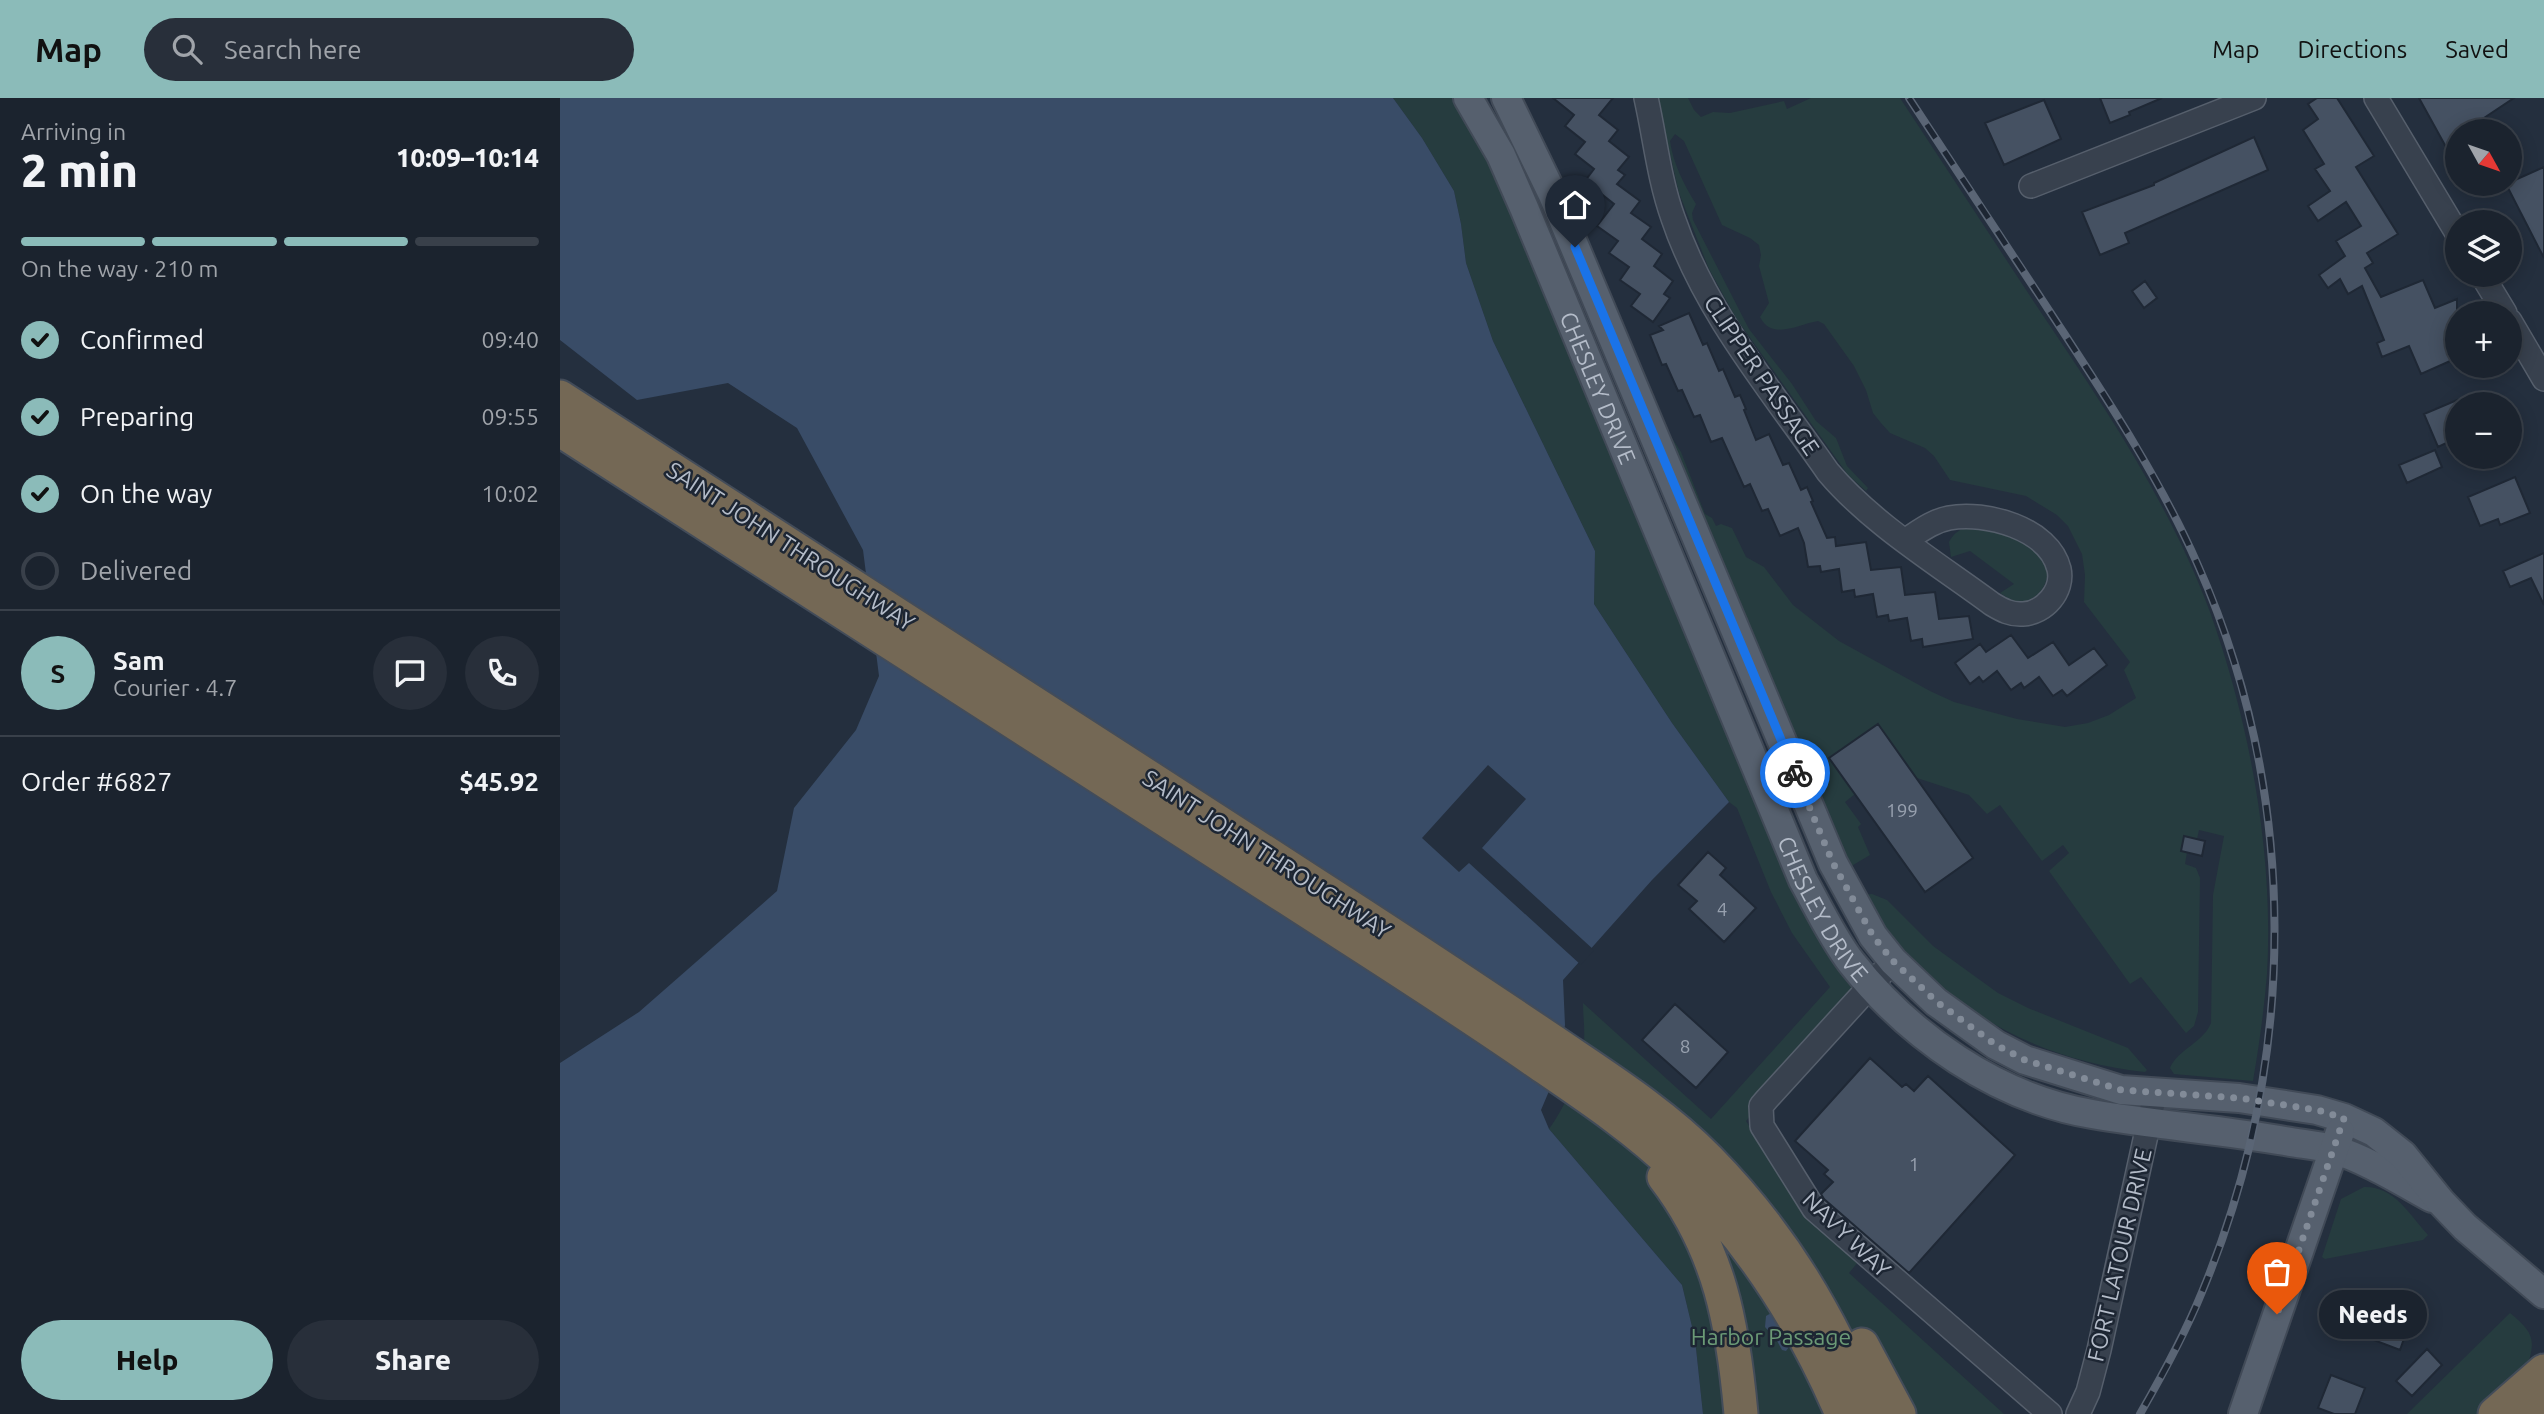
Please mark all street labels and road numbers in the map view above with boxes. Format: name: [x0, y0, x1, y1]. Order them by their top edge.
street label: CLIPPER PASSAGE: [1699, 291, 1825, 459]
street label: CHESLEY DRIVE: [1556, 308, 1641, 467]
street label: SAINT JOHN THROUGHWAY: [663, 457, 920, 636]
street label: SAINT JOHN THROUGHWAY: [1139, 765, 1396, 944]
street label: CHESLEY DRIVE: [1774, 832, 1874, 986]
street label: FORT LATOUR DRIVE: [2082, 1146, 2156, 1364]
street label: NAVY WAY: [1798, 1186, 1896, 1282]

